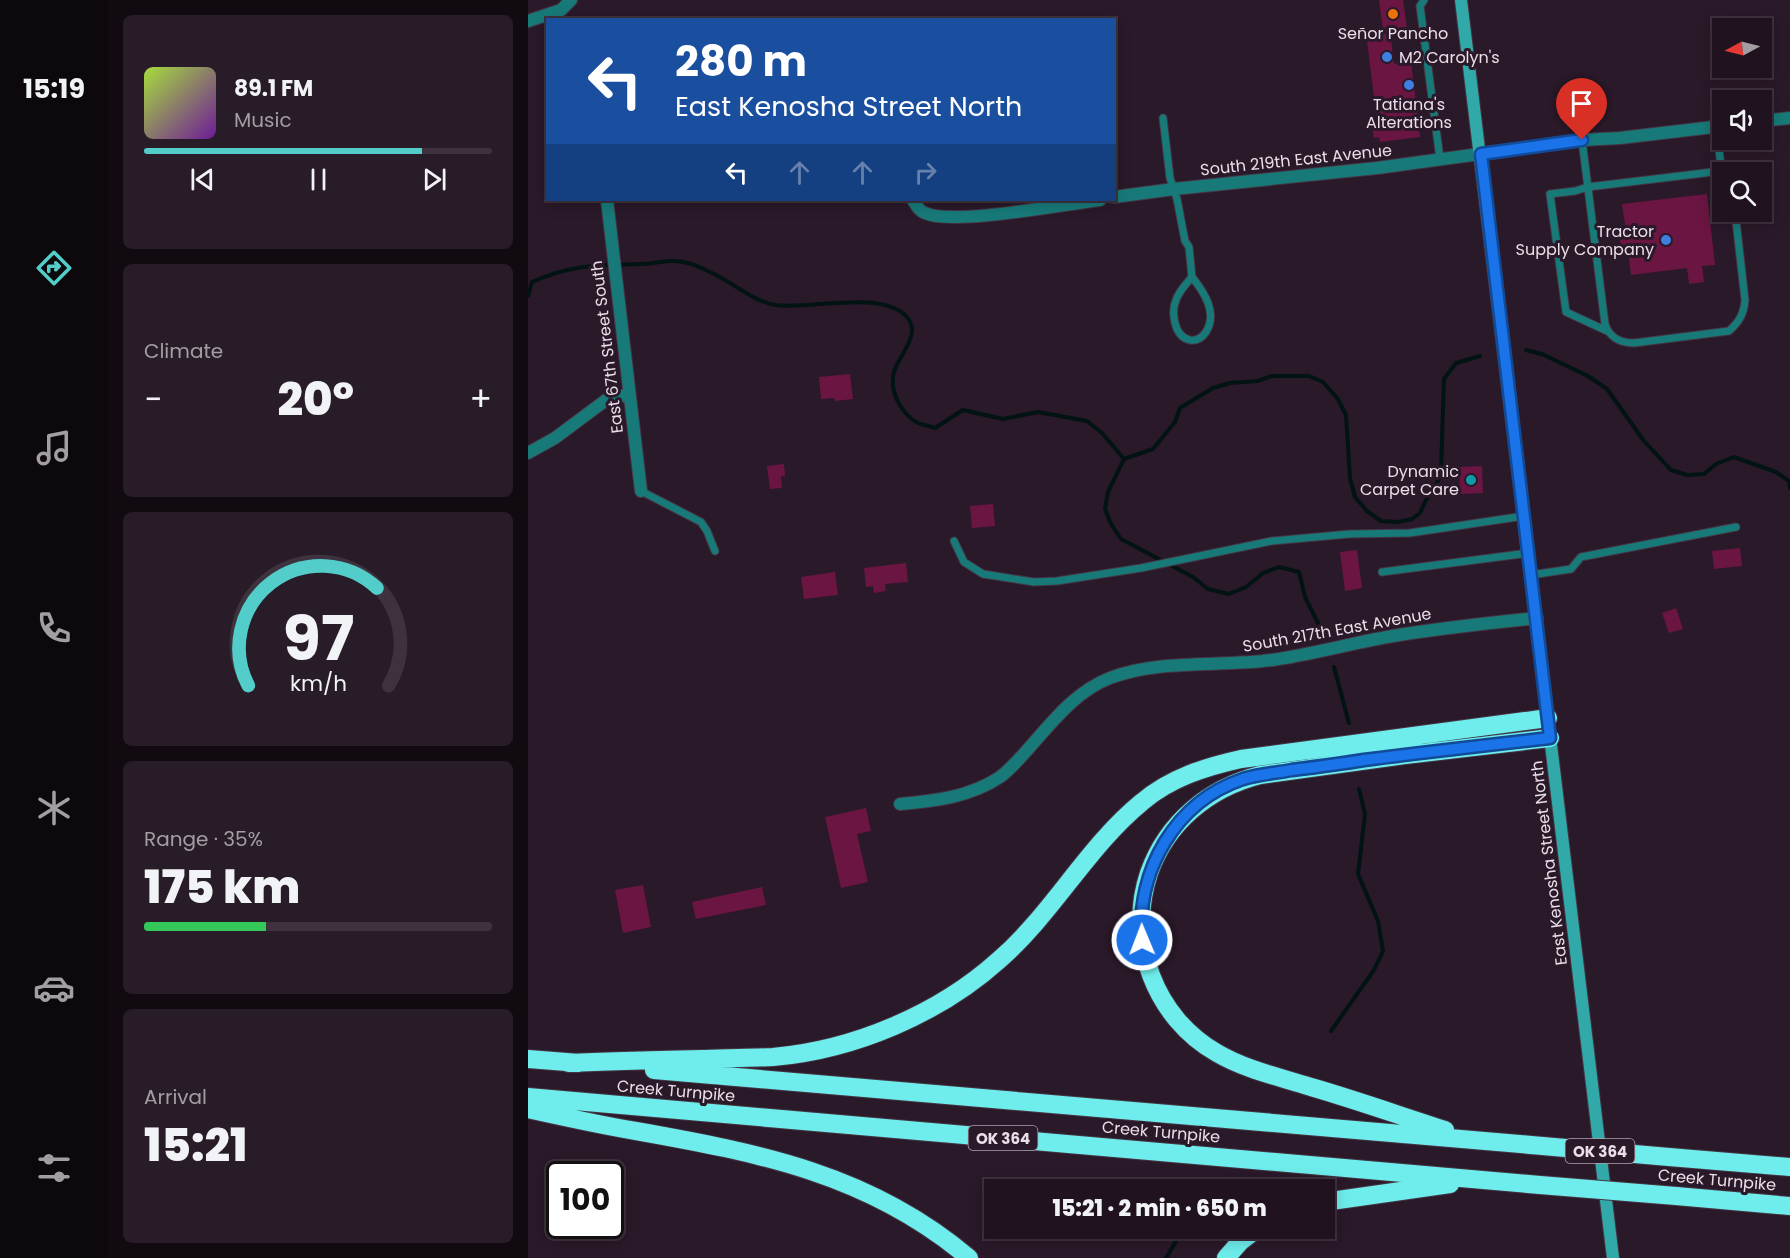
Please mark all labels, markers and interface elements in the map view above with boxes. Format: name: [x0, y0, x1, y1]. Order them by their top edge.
marker: Señor Pancho: [1386, 7, 1400, 21]
north arrow: [1712, 18, 1772, 78]
map controls: [1712, 18, 1772, 222]
place label: Señor Pancho: [1338, 22, 1448, 45]
text: 280 m: [675, 32, 807, 91]
icon: left: [576, 42, 654, 120]
place label: M2 Carolyn's: [1399, 46, 1500, 69]
marker: M2 Carolyn's: [1380, 50, 1394, 64]
text: 15:19: [23, 70, 85, 107]
text: 89.1 FM: [234, 73, 313, 104]
marker: Tatiana's Alterations: [1402, 78, 1416, 92]
pin: [1556, 78, 1607, 140]
icon: arrive: [1565, 87, 1598, 120]
text: East Kenosha Street North: [675, 88, 1022, 125]
button: sound: [1712, 90, 1772, 150]
place label: Tatiana's Alterations: [1366, 93, 1452, 134]
text: Music: [234, 106, 292, 134]
street label: South 219th East Avenue: [1199, 138, 1393, 181]
icon: left: [720, 156, 753, 189]
icon: ahead: [783, 156, 816, 189]
icon: ahead: [846, 156, 879, 189]
icon: right: [909, 156, 942, 189]
button: search: [1712, 162, 1772, 222]
icon: previous: [186, 163, 219, 196]
icon: pause: [302, 163, 335, 196]
icon: next: [418, 163, 451, 196]
place label: Tractor Supply Company: [1516, 220, 1654, 261]
marker: Tractor Supply Company: [1659, 233, 1673, 247]
icon: directions: [33, 247, 75, 289]
street label: East 67th Street South: [585, 259, 629, 435]
text: Climate: [144, 337, 223, 365]
text: 20°: [277, 368, 354, 431]
text: −: [144, 376, 162, 423]
text: +: [469, 376, 492, 423]
icon: music: [33, 427, 75, 469]
place label: Dynamic Carpet Care: [1360, 460, 1459, 501]
marker: Dynamic Carpet Care: [1464, 473, 1478, 487]
text: 97: [282, 594, 354, 682]
street label: South 217th East Avenue: [1241, 602, 1433, 658]
icon: phone: [33, 607, 75, 649]
text: km/h: [289, 668, 347, 699]
street label: East Kenosha Street North: [1525, 759, 1573, 967]
icon: climate: [33, 787, 75, 829]
text: Range · 35%: [144, 825, 263, 853]
text: 175 km: [144, 856, 300, 919]
position arrow: [1110, 908, 1174, 972]
icon: car: [33, 967, 75, 1009]
street label: Creek Turnpike: [616, 1074, 736, 1108]
text: Arrival: [144, 1083, 207, 1111]
text: 15:21: [144, 1114, 248, 1177]
street label: Creek Turnpike: [1101, 1115, 1221, 1149]
road number: OK 364: [968, 1126, 1038, 1150]
road number: OK 364: [1566, 1139, 1634, 1163]
icon: filters: [33, 1147, 75, 1189]
speed limit sign: 100: [546, 1161, 624, 1239]
street label: Creek Turnpike: [1657, 1163, 1777, 1197]
text: 15:21 · 2 min · 650 m: [1052, 1193, 1267, 1224]

